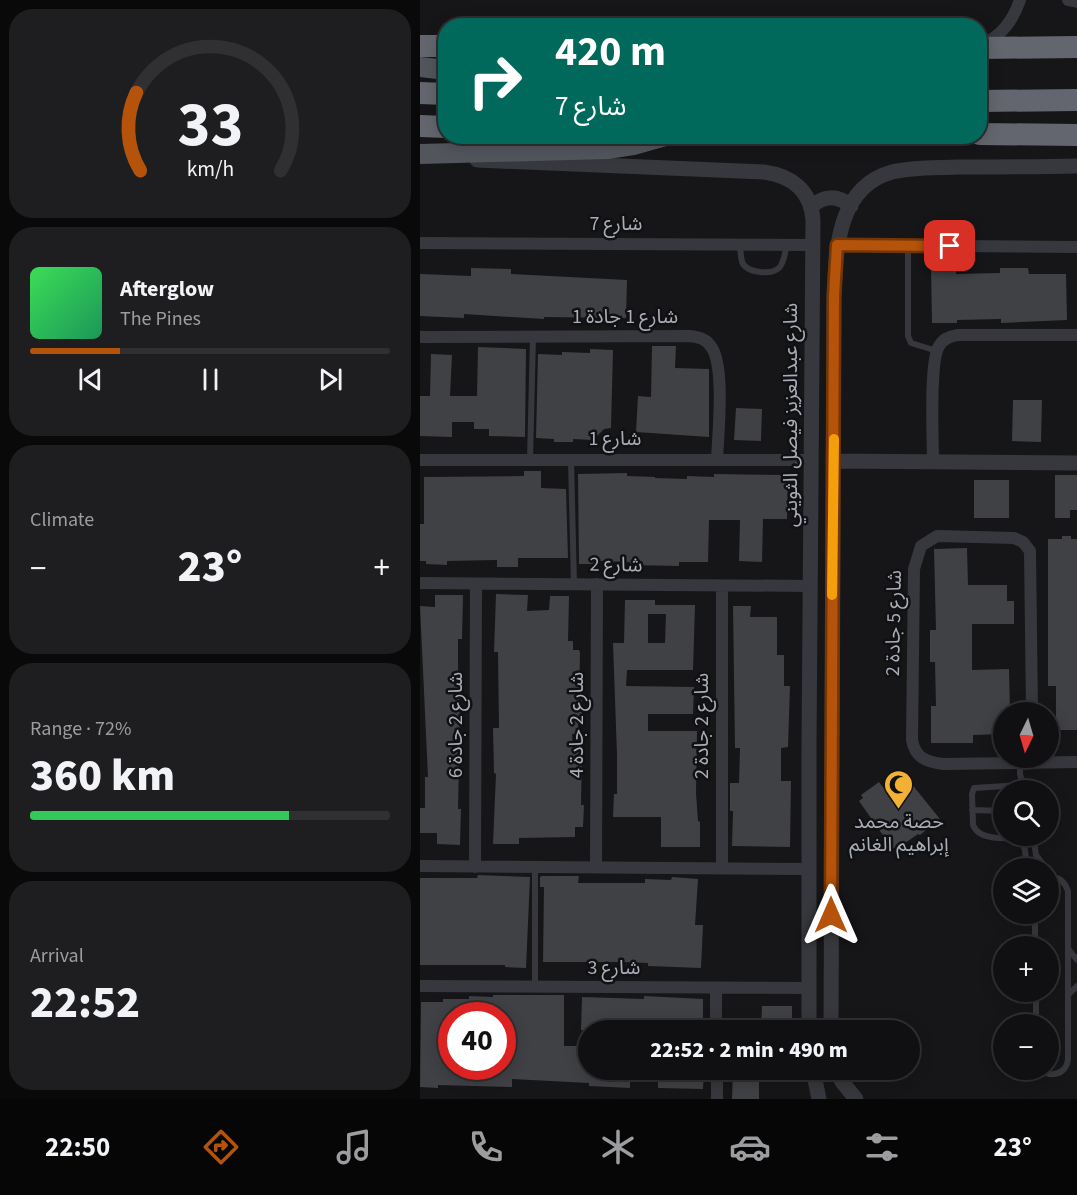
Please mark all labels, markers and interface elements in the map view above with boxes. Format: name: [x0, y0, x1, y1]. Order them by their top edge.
text: 420 m: [555, 22, 666, 82]
icon: right: [456, 42, 534, 120]
text: 33: [177, 81, 243, 170]
text: شارع 7: [555, 87, 626, 126]
text: km/h: [186, 154, 234, 185]
street label: شارع 7: [590, 210, 642, 238]
pin: [924, 220, 975, 271]
icon: arrive: [933, 229, 966, 262]
text: Afterglow: [120, 273, 214, 305]
street label: شارع 1 جادة 1: [572, 303, 678, 331]
street label: شارع عبدالعزيز فيصل الثويني: [777, 303, 806, 527]
text: The Pines: [120, 305, 201, 333]
icon: previous: [74, 363, 107, 396]
icon: pause: [194, 363, 227, 396]
icon: next: [314, 363, 347, 396]
street label: شارع 1: [589, 425, 641, 453]
text: Climate: [30, 506, 94, 534]
text: 23°: [178, 535, 242, 599]
text: −: [30, 545, 46, 592]
text: +: [374, 545, 390, 592]
street label: شارع 2: [589, 551, 643, 579]
street label: شارع 5 جادة 2: [879, 570, 909, 676]
street label: شارع 2 جادة 6: [442, 672, 470, 778]
street label: شارع 2 جادة 4: [563, 672, 591, 778]
street label: شارع 2 جادة 2: [688, 673, 716, 779]
north arrow: [993, 702, 1059, 768]
map controls: [993, 702, 1059, 1080]
text: Range · 72%: [30, 715, 131, 743]
text: 360 km: [30, 744, 175, 808]
mosque icon: حصة محمد إبراهيم الغانم: [883, 768, 915, 810]
button: search: [993, 780, 1059, 846]
place label: حصة محمد إبراهيم الغانم: [849, 808, 949, 859]
button: layers: [993, 858, 1059, 924]
position arrow: [799, 883, 863, 947]
button: +: [993, 936, 1059, 1002]
text: Arrival: [30, 942, 84, 970]
street label: شارع 3: [588, 954, 640, 982]
text: 22:52: [30, 971, 140, 1035]
speed limit sign: 40: [438, 1002, 516, 1080]
button: −: [993, 1014, 1059, 1080]
text: 22:52 · 2 min · 490 m: [650, 1034, 848, 1066]
icon: directions: [200, 1126, 242, 1168]
icon: music: [333, 1126, 375, 1168]
icon: phone: [465, 1126, 507, 1168]
icon: climate: [597, 1126, 639, 1168]
icon: car: [729, 1126, 771, 1168]
icon: filters: [861, 1126, 903, 1168]
text: 22:50: [45, 1128, 110, 1167]
text: 23°: [994, 1128, 1032, 1167]

